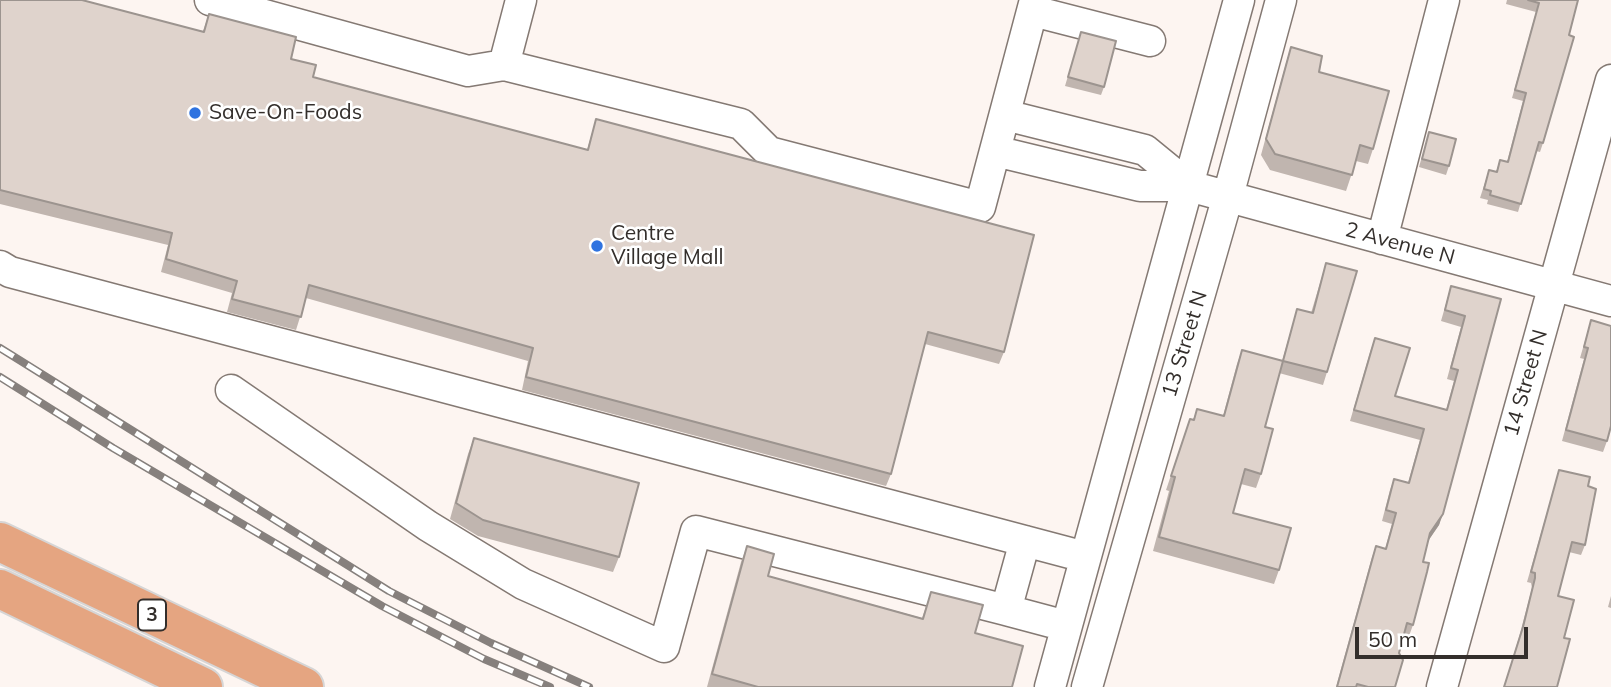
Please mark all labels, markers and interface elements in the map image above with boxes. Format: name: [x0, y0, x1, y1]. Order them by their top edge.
place label: Save-On-Foods: [209, 100, 362, 126]
marker: Save-On-Foods: [187, 105, 203, 121]
street label: 2 Avenue N: [1342, 217, 1458, 271]
place label: Centre Village Mall: [611, 221, 723, 271]
marker: Centre Village Mall: [589, 238, 605, 254]
street label: 13 Street N: [1157, 288, 1213, 400]
street label: 14 Street N: [1499, 327, 1553, 439]
road number: 3: [138, 600, 166, 630]
scale bar: [1359, 614, 1532, 658]
text: 50 m: [1368, 626, 1417, 652]

